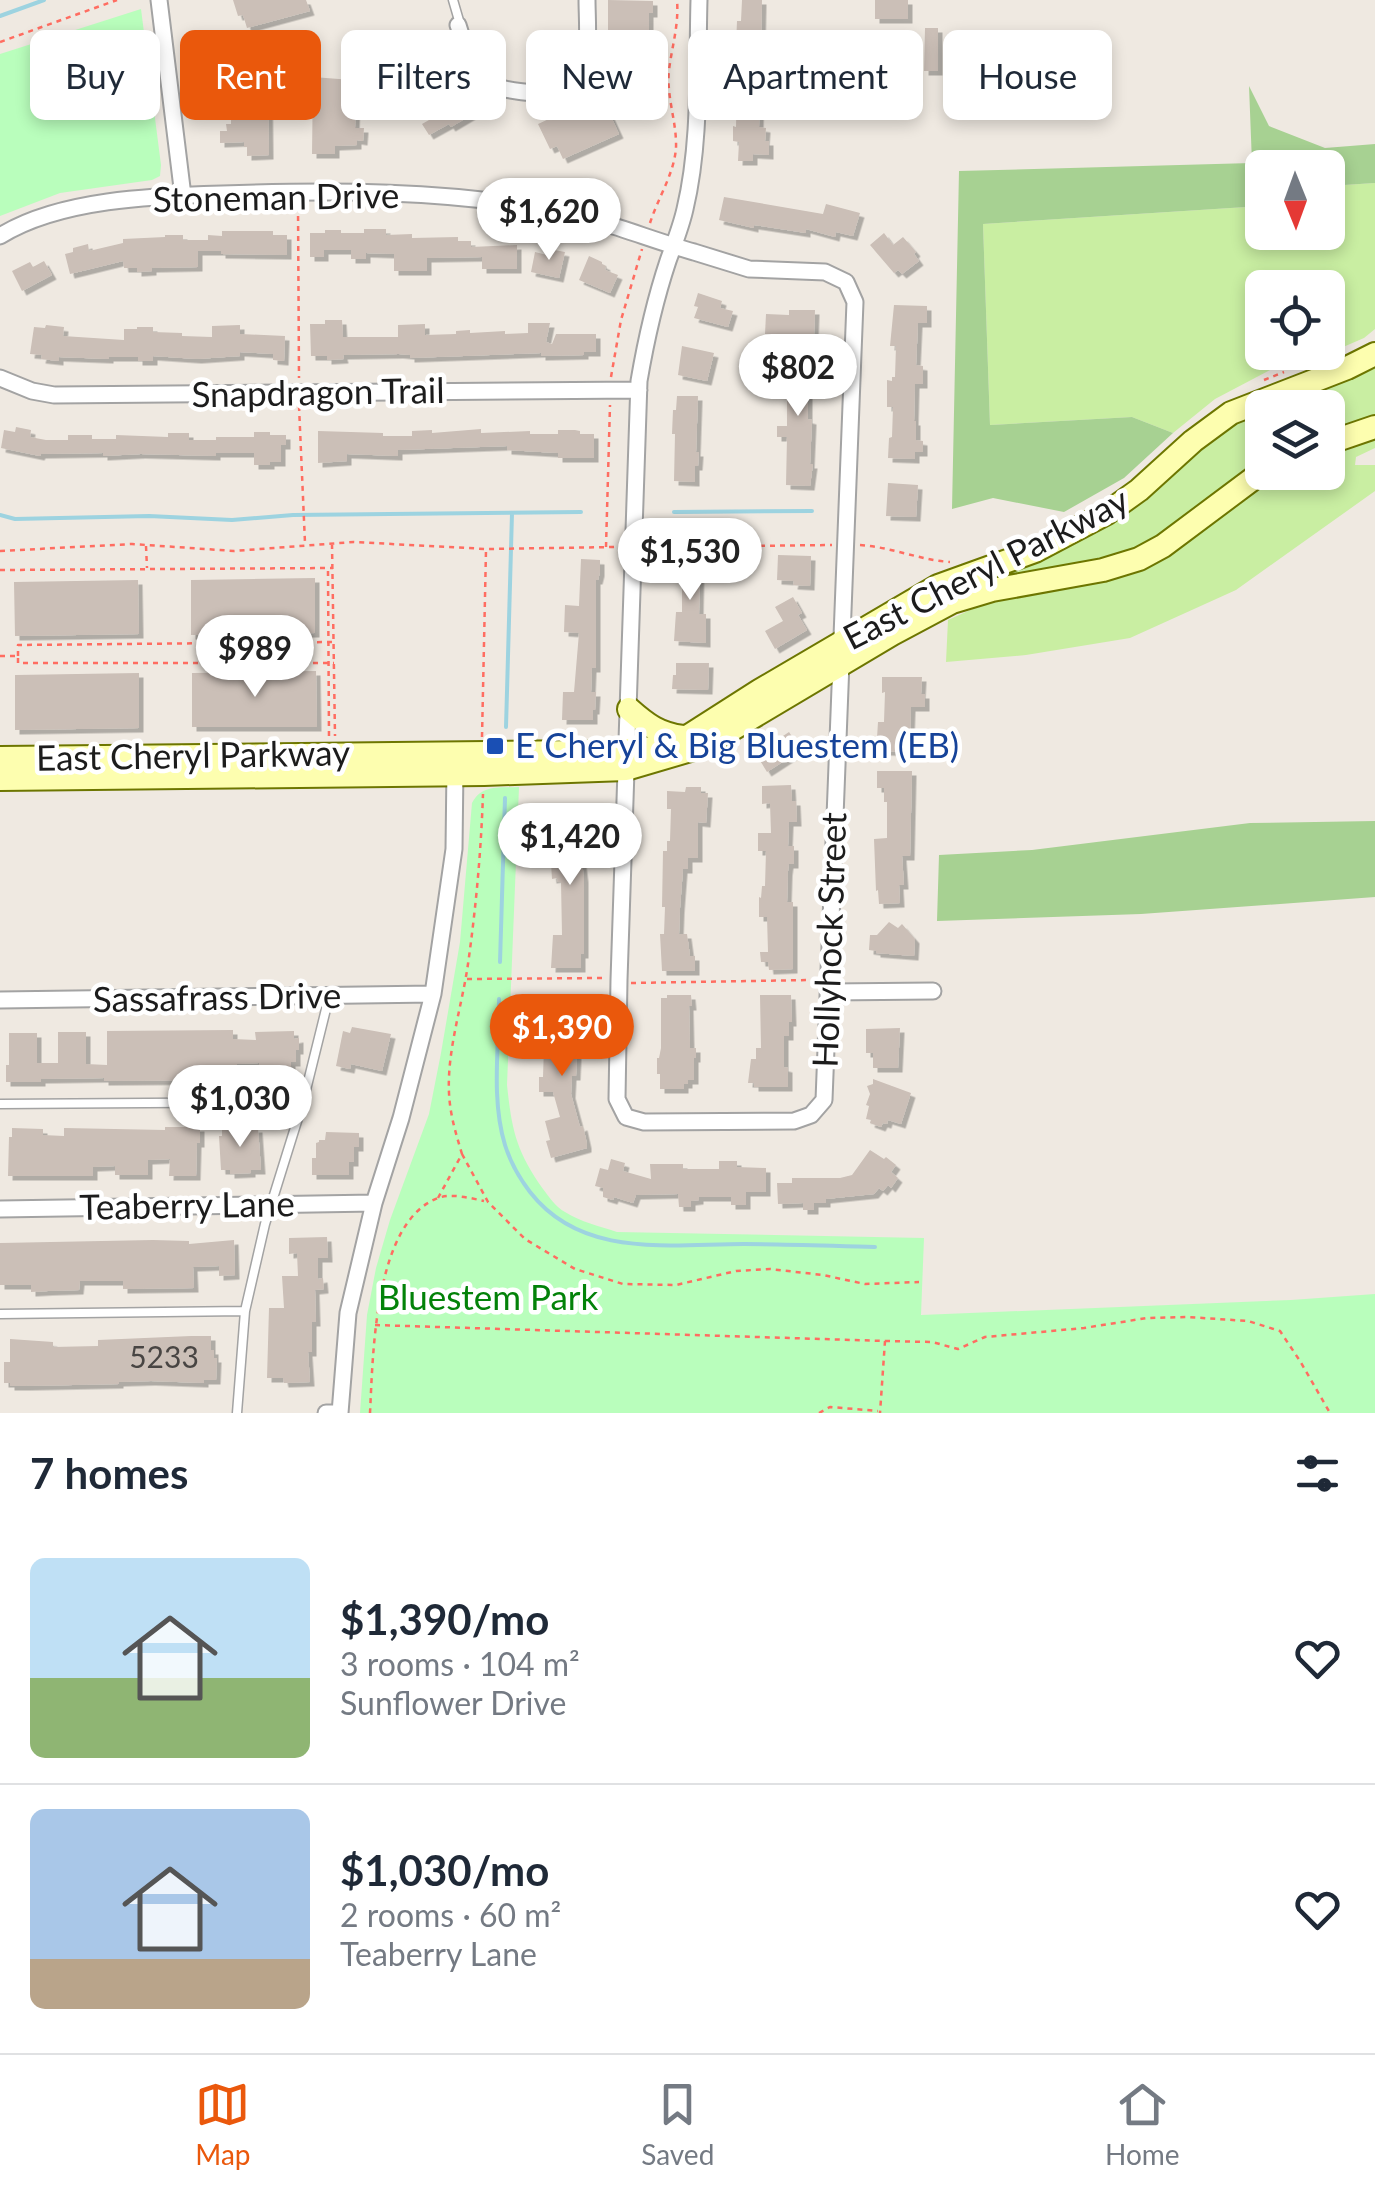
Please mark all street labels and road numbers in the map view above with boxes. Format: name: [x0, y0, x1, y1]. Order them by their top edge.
street label: Stoneman Drive: [152, 173, 400, 219]
street label: Snapdragon Trail: [191, 368, 445, 414]
street label: East Cheryl Parkway: [836, 477, 1135, 657]
street label: East Cheryl Parkway: [36, 730, 350, 778]
street label: Hollyhock Street: [803, 811, 853, 1068]
street label: Sassafrass Drive: [92, 973, 342, 1019]
street label: Teaberry Lane: [79, 1181, 295, 1227]

